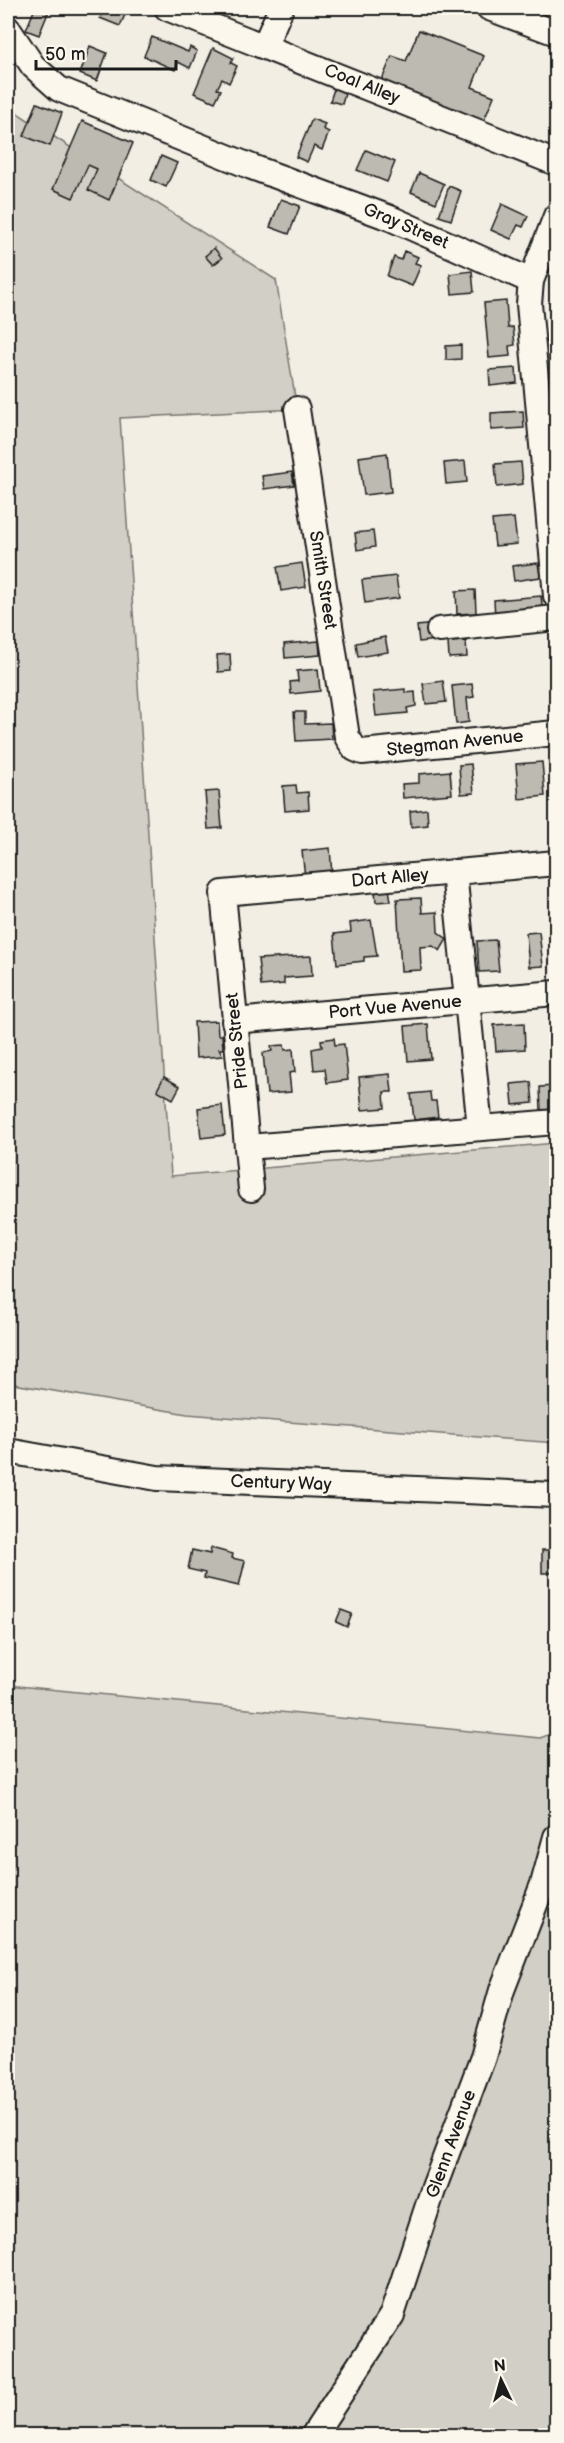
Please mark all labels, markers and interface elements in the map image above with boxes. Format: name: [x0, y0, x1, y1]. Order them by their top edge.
scale bar: [36, 33, 176, 71]
text: 50 m: [45, 44, 86, 65]
street label: Coal Alley: [321, 59, 404, 109]
street label: Gray Street: [360, 199, 452, 254]
street label: Smith Street: [305, 529, 341, 631]
street label: Stegman Avenue: [386, 725, 525, 761]
street label: Dart Alley: [350, 864, 430, 892]
street label: Pride Street: [221, 991, 253, 1090]
street label: Port Vue Avenue: [327, 991, 463, 1023]
street label: Century Way: [230, 1471, 333, 1495]
street label: Glenn Avenue: [422, 2087, 480, 2201]
north arrow: [471, 2350, 531, 2410]
text: N: [493, 2357, 507, 2377]

